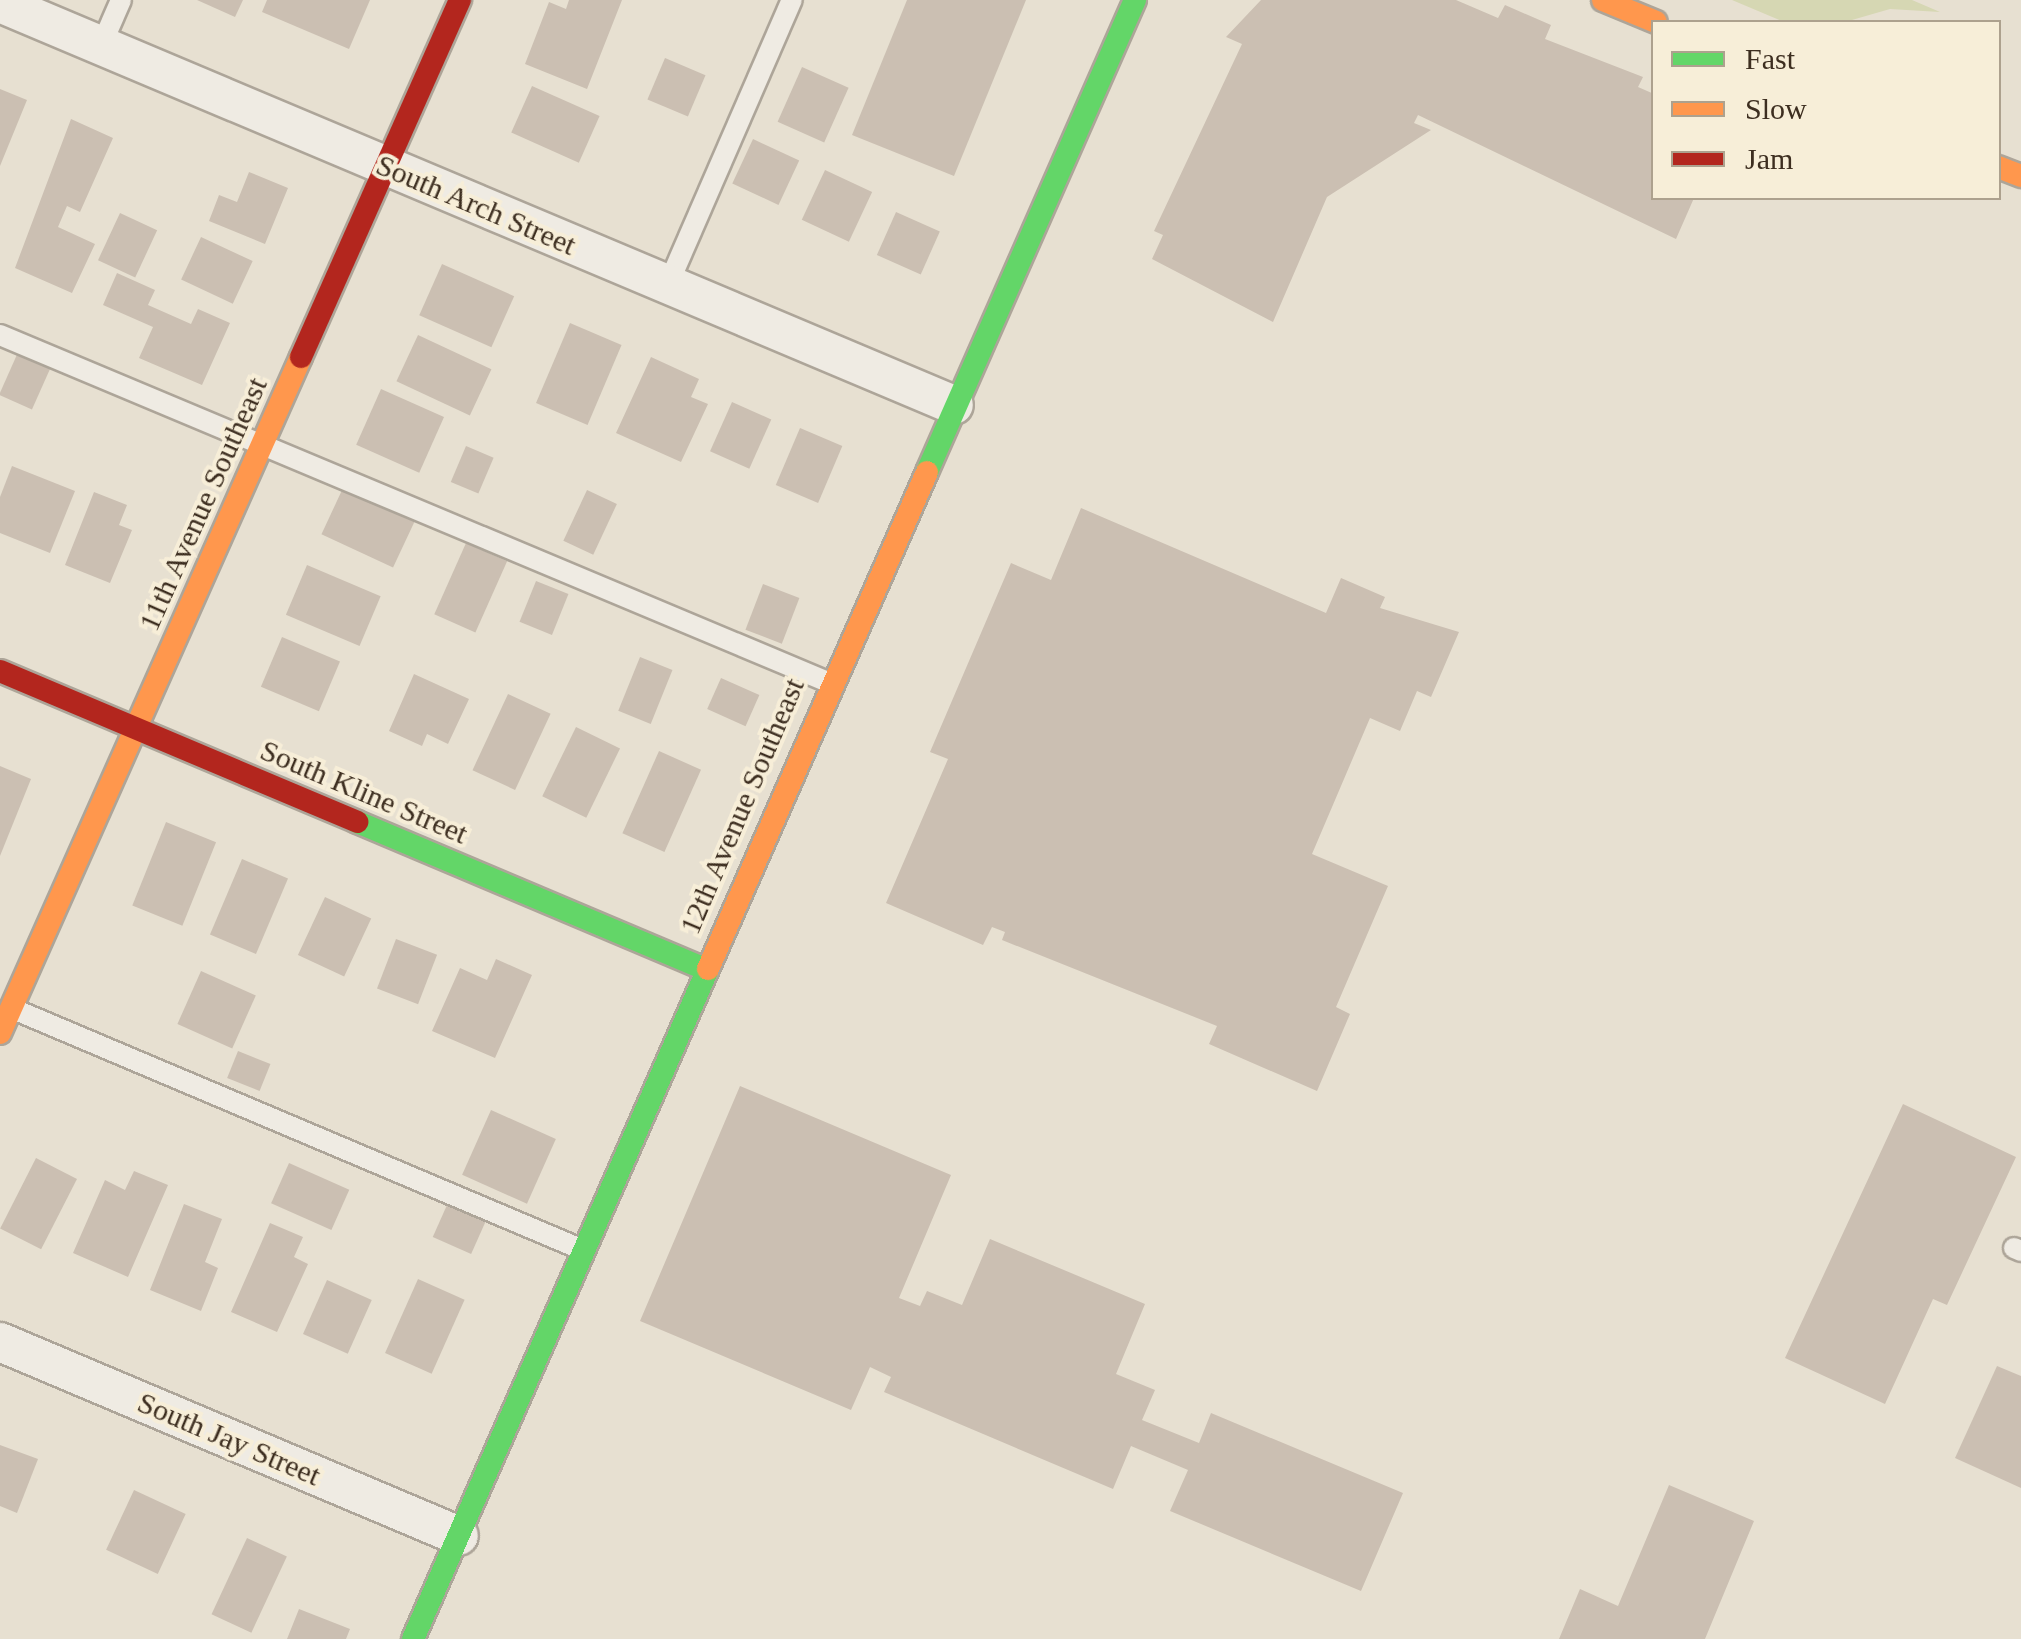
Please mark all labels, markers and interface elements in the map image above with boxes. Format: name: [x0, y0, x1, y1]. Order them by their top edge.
legend: [1651, 20, 2001, 200]
text: Fast: [1745, 42, 1795, 75]
text: Slow: [1745, 92, 1807, 125]
text: Jam: [1745, 142, 1793, 175]
street label: South Arch Street: [370, 146, 582, 264]
street label: 11th Avenue Southeast: [131, 371, 275, 637]
street label: 12th Avenue Southeast: [671, 672, 813, 940]
street label: South Kline Street: [255, 732, 473, 852]
street label: South Jay Street: [132, 1384, 326, 1494]

